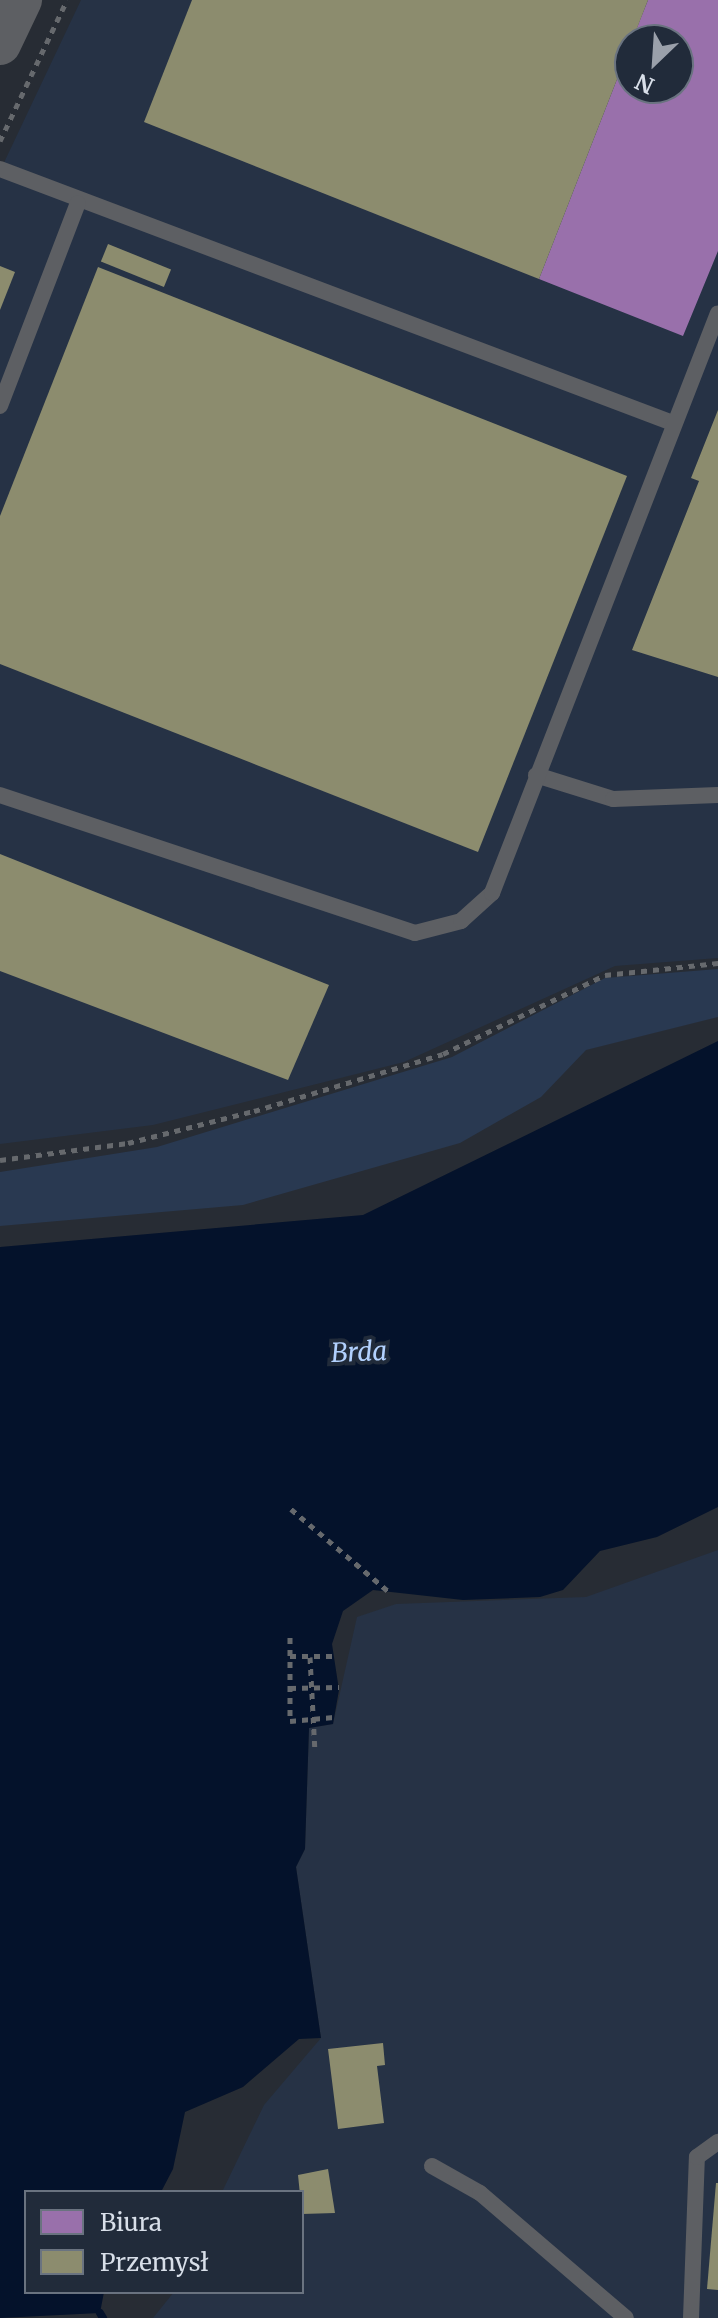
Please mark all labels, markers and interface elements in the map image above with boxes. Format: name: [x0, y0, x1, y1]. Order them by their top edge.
north arrow: [614, 24, 694, 104]
text: N: [631, 68, 659, 100]
water label: Brda: [330, 1335, 388, 1369]
legend: [24, 2190, 304, 2294]
text: Biura: [100, 2207, 162, 2238]
text: Przemysł: [100, 2247, 209, 2278]

